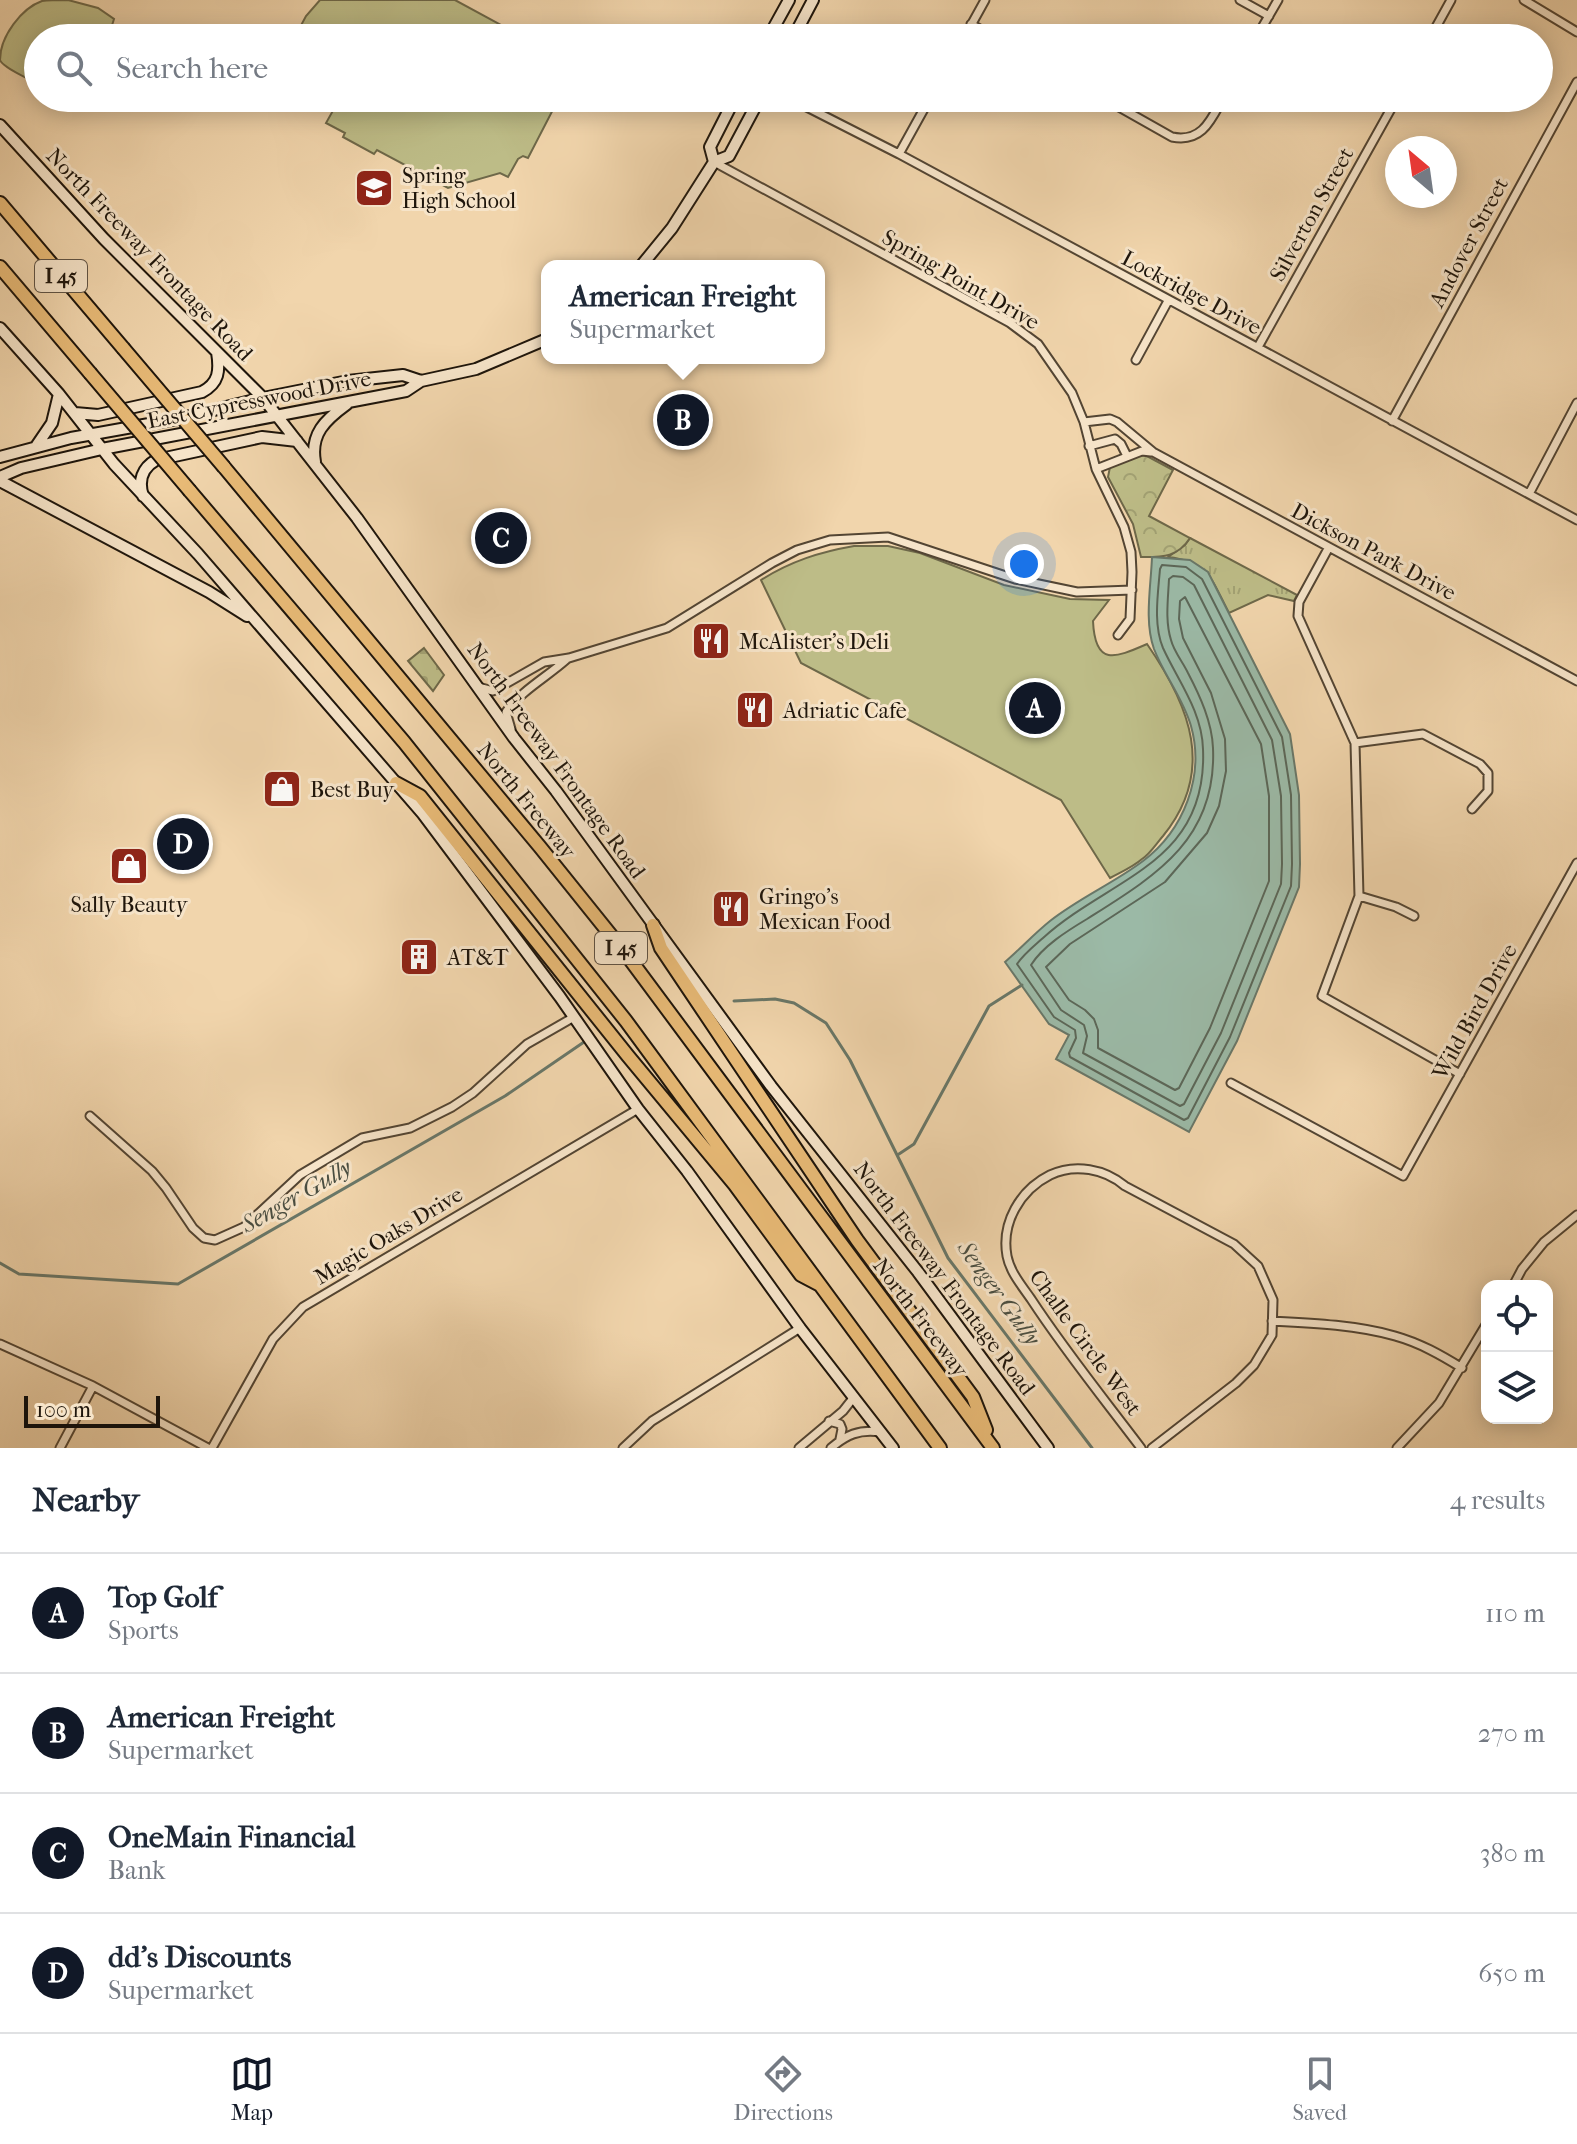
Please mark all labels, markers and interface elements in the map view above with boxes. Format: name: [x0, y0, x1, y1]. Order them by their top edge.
search box: [24, 24, 1553, 112]
icon: search: [52, 46, 96, 90]
text: Search here: [116, 51, 268, 86]
north arrow: [1385, 136, 1457, 208]
street label: North Freeway Frontage Road: [41, 143, 259, 367]
street label: Silverton Street: [1264, 143, 1359, 286]
place label: Spring High School: [402, 163, 516, 214]
school or university icon: Spring High School: [353, 167, 395, 209]
street label: Andover Street: [1423, 173, 1514, 313]
street label: Spring Point Drive: [877, 224, 1044, 336]
street label: Lockridge Drive: [1117, 245, 1266, 341]
road number: I 45: [35, 260, 87, 292]
popup: [541, 260, 825, 364]
text: American Freight: [569, 279, 797, 314]
text: Supermarket: [569, 314, 715, 345]
street label: East Cypresswood Drive: [145, 365, 373, 434]
pin: B: [657, 390, 709, 450]
street label: Dickson Park Drive: [1287, 497, 1460, 606]
pin: C: [475, 508, 527, 568]
your location: [1004, 544, 1044, 584]
restaurant icon: McAlister's Deli: [690, 620, 732, 662]
place label: McAlister's Deli: [739, 629, 890, 655]
street label: North Freeway Frontage Road: [462, 637, 652, 883]
pin: A: [1009, 678, 1061, 738]
restaurant icon: Adriatic Cafe: [734, 689, 776, 731]
place label: Adriatic Cafe: [782, 698, 907, 724]
street label: North Freeway: [472, 737, 582, 863]
shop icon: Best Buy: [261, 768, 303, 810]
place label: Best Buy: [310, 777, 395, 803]
pin: D: [157, 814, 209, 874]
shop icon: Sally Beauty: [108, 845, 150, 887]
place label: Gringo's Mexican Food: [759, 884, 892, 935]
restaurant icon: Gringo's Mexican Food: [710, 888, 752, 930]
place label: Sally Beauty: [71, 892, 189, 918]
road number: I 45: [595, 932, 647, 964]
building icon: AT&T: [398, 936, 440, 978]
street label: Wild Bird Drive: [1426, 939, 1523, 1085]
place label: AT&T: [446, 945, 510, 971]
water label: Senger Gully: [235, 1153, 357, 1239]
street label: North Freeway Frontage Road: [849, 1156, 1041, 1400]
street label: Magic Oaks Drive: [310, 1181, 467, 1290]
water label: Senger Gully: [951, 1234, 1047, 1352]
street label: North Freeway: [868, 1252, 974, 1382]
street label: Challe Circle West: [1024, 1265, 1147, 1421]
map controls: [1481, 1280, 1553, 1424]
button: locate: [1481, 1280, 1553, 1352]
button: layers: [1481, 1352, 1553, 1424]
scale bar: [24, 1392, 160, 1428]
text: 100 m: [36, 1397, 91, 1423]
text: Nearby: [32, 1480, 139, 1520]
text: 4 results: [1450, 1485, 1545, 1516]
text: Top Golf: [108, 1580, 218, 1615]
text: A: [50, 1598, 66, 1629]
text: 110 m: [1485, 1598, 1545, 1629]
text: Sports: [108, 1615, 179, 1646]
text: American Freight: [108, 1700, 335, 1735]
text: B: [50, 1718, 66, 1749]
text: 270 m: [1478, 1718, 1545, 1749]
text: Supermarket: [108, 1735, 254, 1766]
text: OneMain Financial: [108, 1820, 356, 1855]
text: C: [49, 1838, 67, 1869]
text: 380 m: [1480, 1838, 1545, 1869]
text: Bank: [108, 1855, 165, 1886]
text: dd's Discounts: [108, 1940, 291, 1975]
text: D: [48, 1958, 68, 1989]
text: 650 m: [1478, 1958, 1545, 1989]
text: Supermarket: [108, 1975, 254, 2006]
tab: Map: [230, 2052, 274, 2126]
tab: Directions: [734, 2052, 833, 2126]
tab: Saved: [1293, 2052, 1347, 2126]

